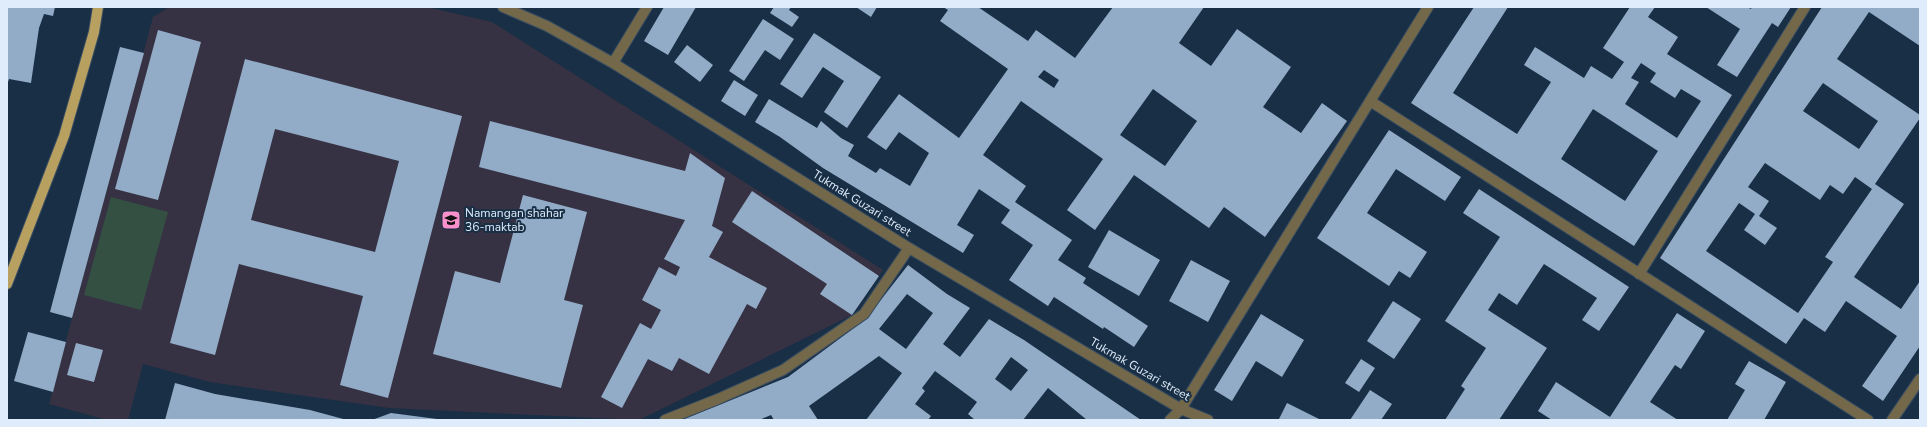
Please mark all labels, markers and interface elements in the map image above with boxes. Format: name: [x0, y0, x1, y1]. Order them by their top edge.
street label: Tukmak Guzari street: [810, 166, 915, 240]
place label: Namangan shahar 36-maktab: [465, 205, 564, 235]
school or university icon: Namangan shahar 36-maktab: [440, 209, 462, 231]
street label: Tukmak Guzari street: [1087, 334, 1194, 405]

